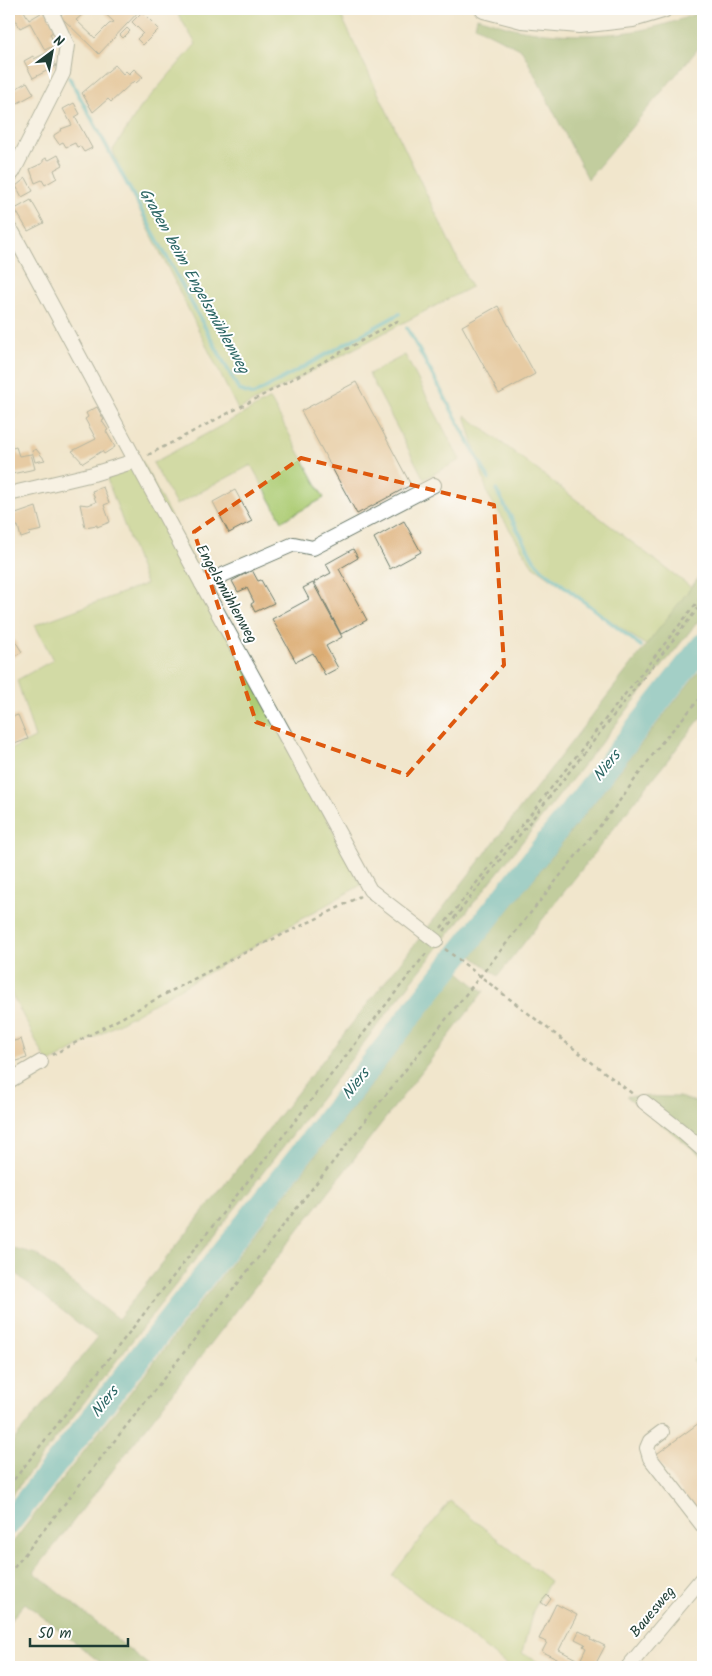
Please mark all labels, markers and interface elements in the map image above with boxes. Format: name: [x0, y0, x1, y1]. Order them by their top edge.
north arrow: [28, 28, 78, 78]
text: N: [49, 30, 68, 54]
water label: Graben beim Engelsmühlenweg: [132, 183, 256, 380]
street label: Engelsmühlenweg: [189, 540, 263, 648]
water label: Niers: [587, 743, 629, 787]
water label: Niers: [336, 1061, 378, 1105]
water label: Niers: [85, 1379, 127, 1423]
street label: Bauesweg: [624, 1581, 682, 1643]
scale bar: [30, 1616, 128, 1648]
text: 50 m: [38, 1622, 72, 1646]

